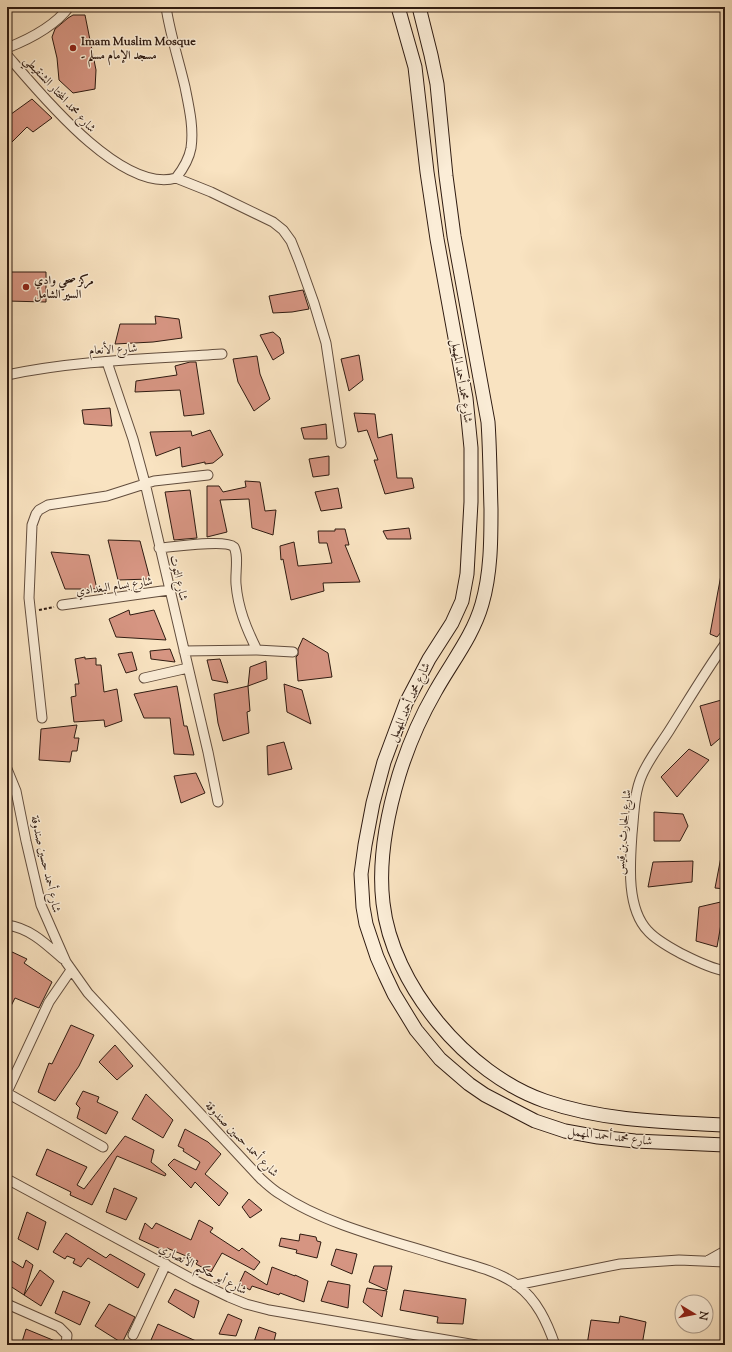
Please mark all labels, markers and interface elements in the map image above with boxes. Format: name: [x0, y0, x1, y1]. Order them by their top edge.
place label: Imam Muslim Mosque - مسجد الإمام مسلم: [80, 33, 196, 68]
marker: Imam Muslim Mosque - مسجد الإمام مسلم: [68, 43, 78, 53]
street label: شارع محمد المختار الشنقيطي: [17, 52, 100, 139]
place label: مركز صحي وادي السير الشامل: [34, 272, 94, 304]
marker: مركز صحي وادي السير الشامل: [21, 282, 31, 292]
street label: شارع محمد أحمد المهمل: [444, 338, 477, 425]
street label: شارع الأنعام: [88, 339, 138, 361]
street label: شارع التوت: [163, 554, 192, 603]
street label: شارع بسام البغدادي: [75, 573, 154, 602]
street label: شارع محمد أحمد المهمل: [384, 660, 436, 745]
street label: شارع الحارث بن قيس: [611, 788, 638, 876]
street label: شارع أحمد حسين صندوقة: [24, 814, 65, 915]
street label: شارع أحمد حسين صندوقة: [200, 1098, 282, 1183]
street label: شارع محمد أحمد المهمل: [566, 1123, 653, 1152]
street label: شارع أبو حكيم الأنصاري: [154, 1239, 250, 1302]
north arrow: [674, 1294, 714, 1334]
text: N: [694, 1309, 712, 1321]

